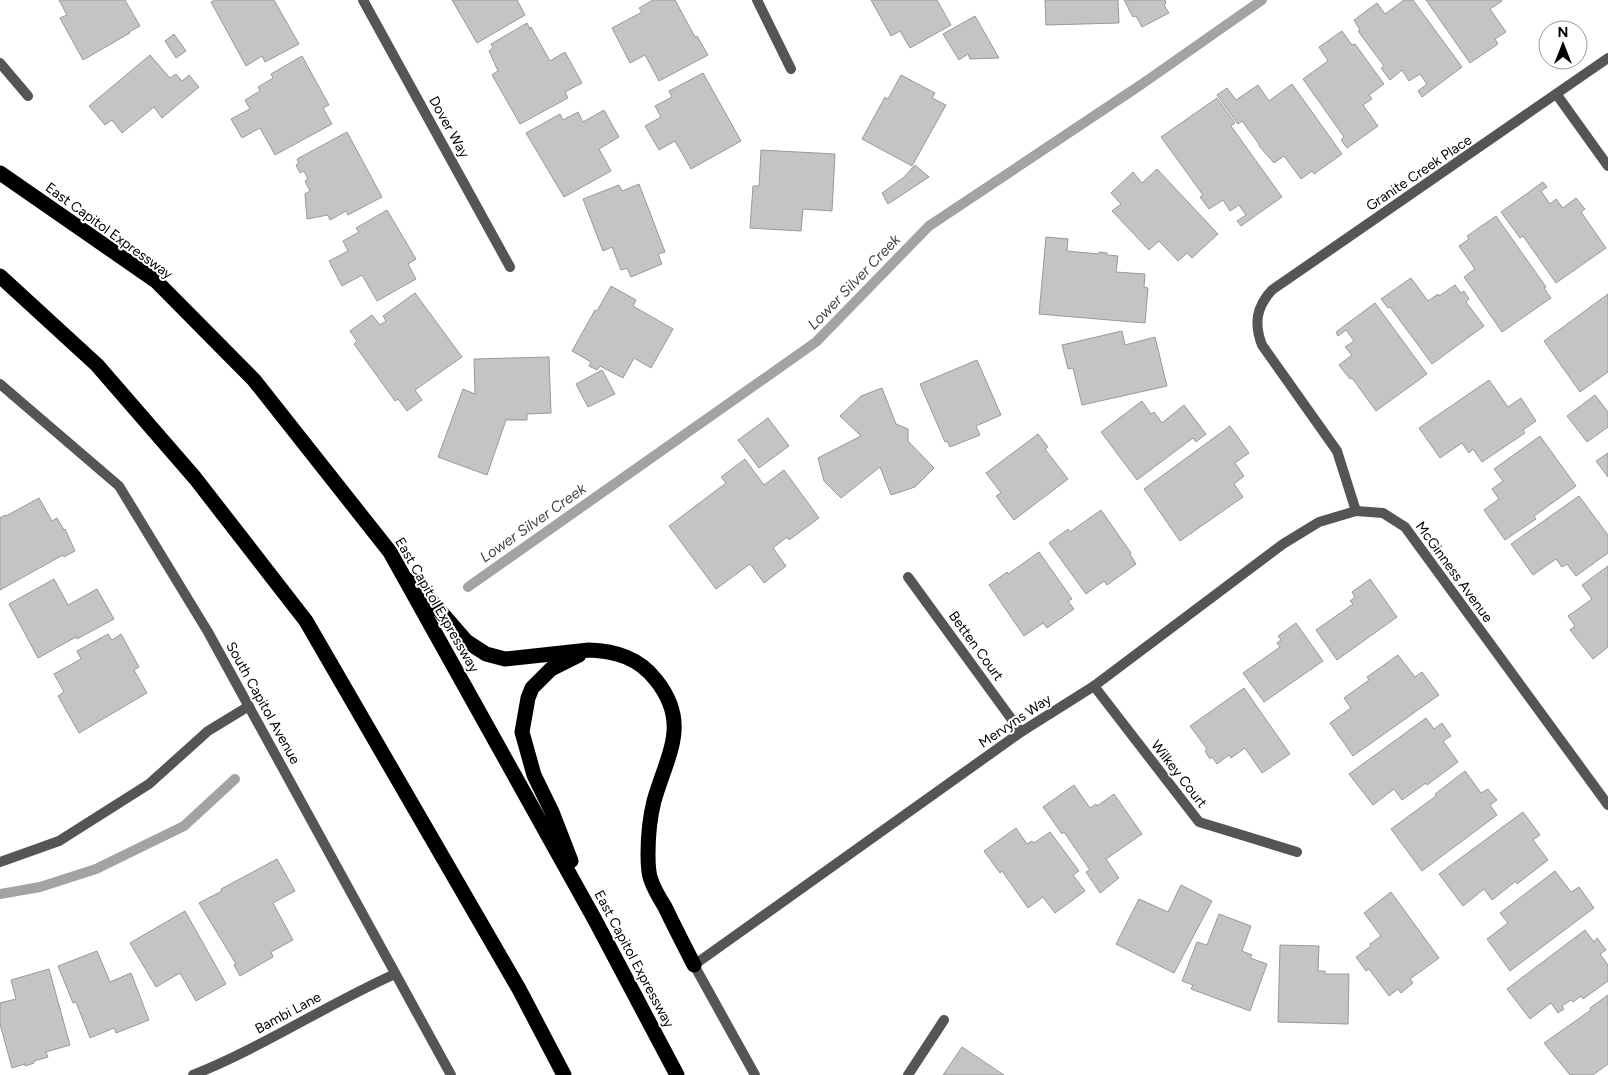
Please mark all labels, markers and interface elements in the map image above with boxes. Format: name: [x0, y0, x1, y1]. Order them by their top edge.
north arrow: [1538, 20, 1588, 70]
text: N: [1558, 24, 1568, 41]
street label: Dover Way: [425, 93, 473, 161]
street label: Granite Creek Place: [1363, 131, 1475, 215]
street label: East Capitol Expressway: [42, 179, 176, 283]
water label: Lower Silver Creek: [804, 230, 904, 333]
water label: Lower Silver Creek: [477, 479, 590, 566]
street label: McGinness Avenue: [1412, 518, 1496, 626]
street label: East Capitol Expressway: [391, 534, 483, 676]
street label: Betten Court: [945, 608, 1007, 684]
street label: South Capitol Avenue: [222, 639, 304, 767]
street label: Mervyns Way: [975, 690, 1055, 752]
street label: Wilkey Court: [1147, 737, 1211, 811]
street label: East Capitol Expressway: [591, 887, 678, 1031]
street label: Bambi Lane: [252, 988, 324, 1038]

